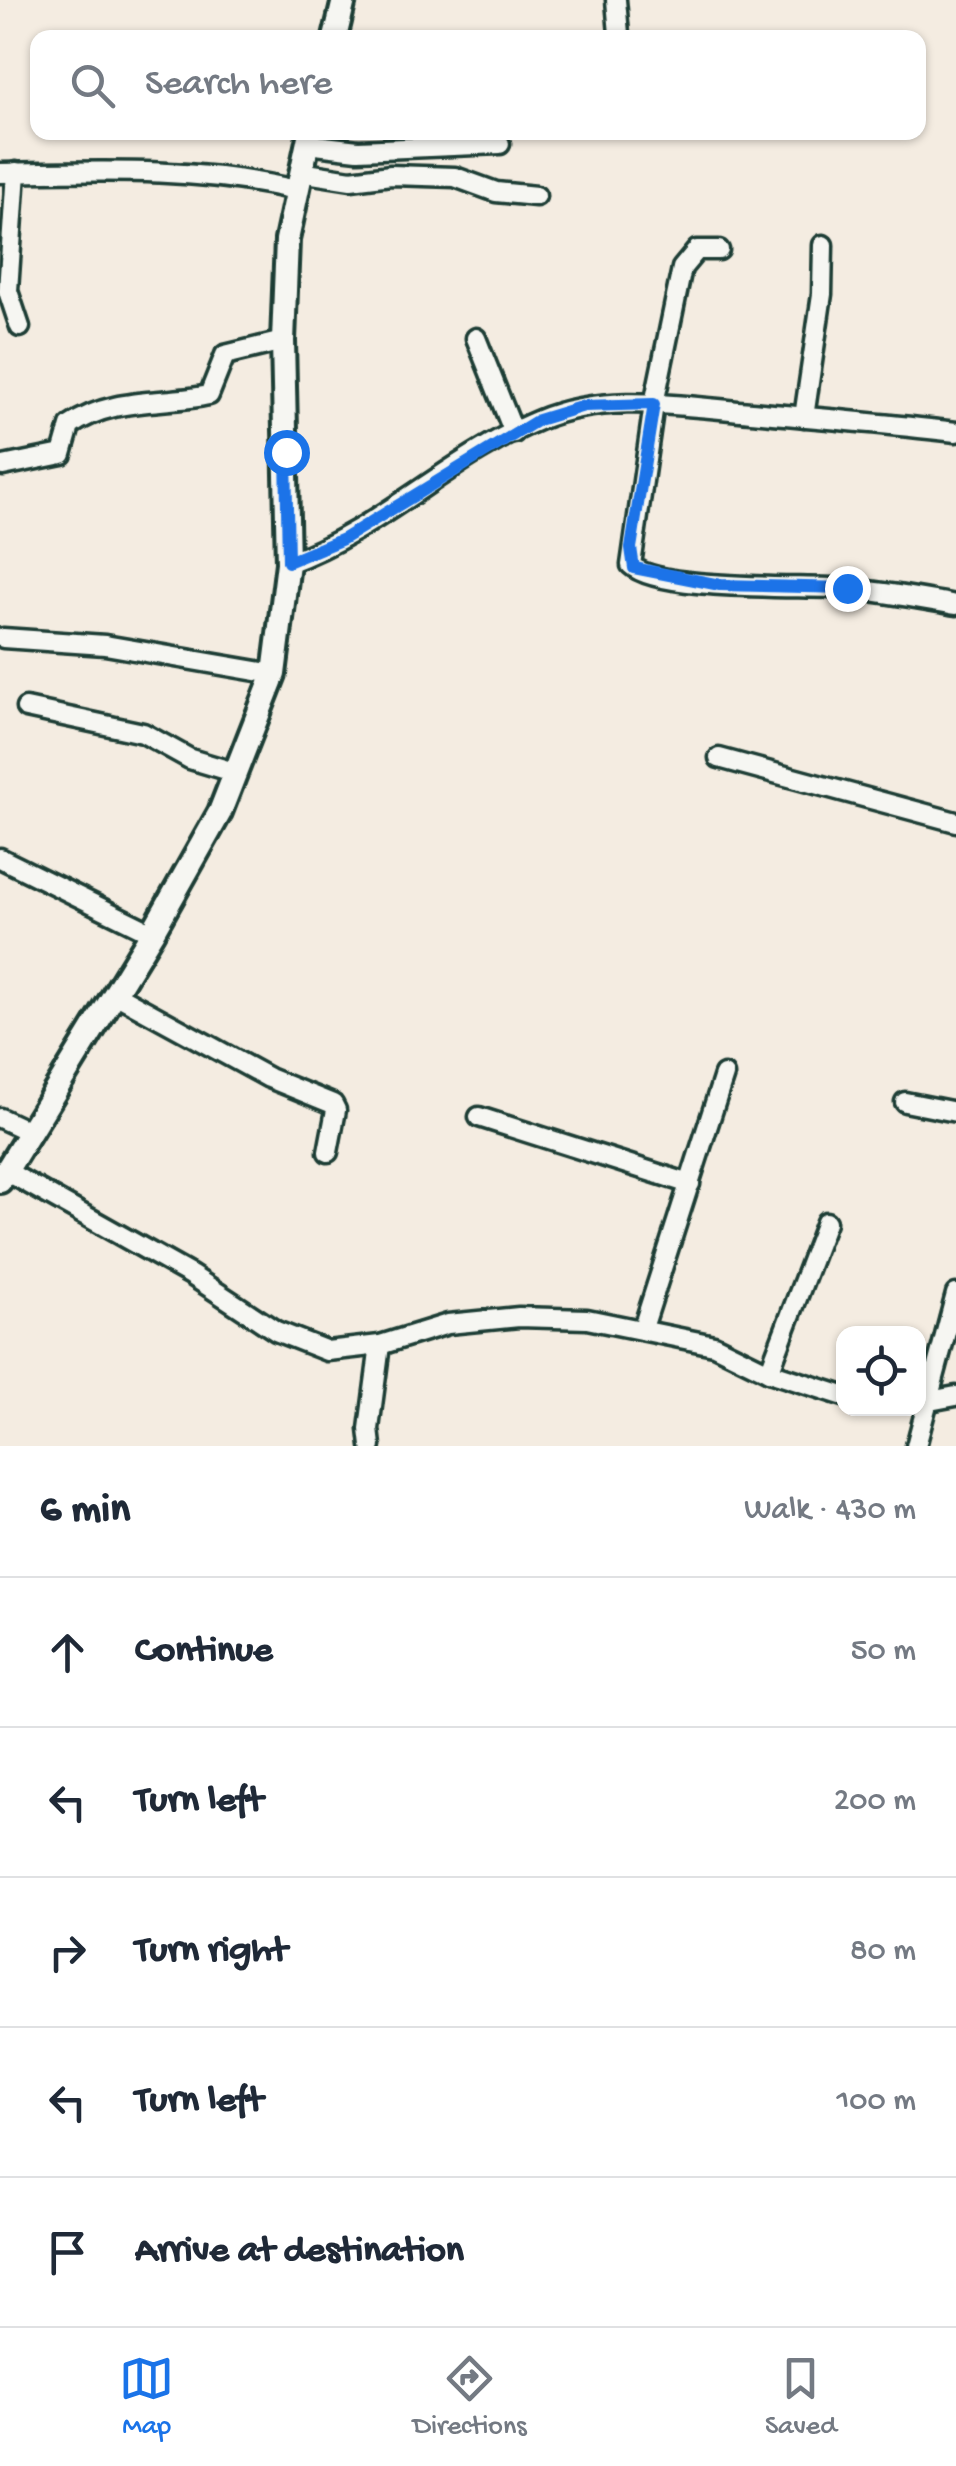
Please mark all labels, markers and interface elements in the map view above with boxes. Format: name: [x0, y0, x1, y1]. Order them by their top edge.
search box: [30, 30, 926, 140]
icon: search: [65, 58, 120, 113]
text: Search here: [145, 63, 332, 107]
route start: [264, 430, 310, 476]
route end: [825, 566, 871, 612]
map controls: [836, 1326, 926, 1416]
button: locate: [836, 1326, 926, 1416]
text: 6 min: [40, 1487, 130, 1536]
text: Walk · 430 m: [744, 1492, 916, 1530]
icon: ahead: [40, 1625, 95, 1680]
text: Continue: [135, 1630, 273, 1674]
text: 50 m: [851, 1633, 916, 1671]
icon: left: [40, 1775, 95, 1830]
text: Turn left: [135, 1780, 263, 1824]
text: 200 m: [834, 1783, 916, 1821]
icon: right: [40, 1925, 95, 1980]
text: Turn right: [135, 1930, 287, 1974]
text: 80 m: [850, 1933, 916, 1971]
icon: left: [40, 2075, 95, 2130]
text: Turn left: [135, 2080, 263, 2124]
text: 100 m: [836, 2083, 916, 2121]
icon: arrive: [40, 2225, 95, 2280]
text: Arrive at destination: [135, 2230, 464, 2274]
tab: Map: [119, 2351, 174, 2444]
tab: Directions: [413, 2351, 527, 2444]
tab: Saved: [765, 2351, 837, 2444]

